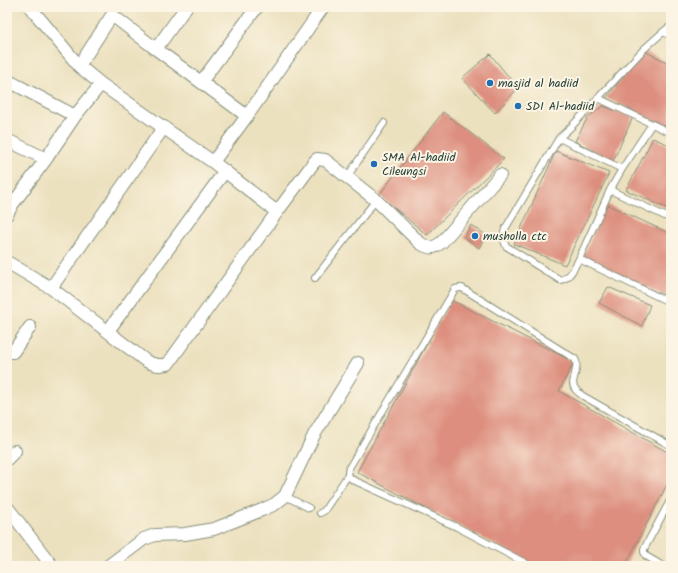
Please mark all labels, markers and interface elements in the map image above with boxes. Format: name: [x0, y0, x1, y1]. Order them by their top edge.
place label: masjid al hadiid: [498, 74, 579, 93]
marker: masjid al hadiid: [485, 78, 495, 88]
place label: SDI Al-hadiid: [526, 97, 595, 116]
marker: SDI Al-hadiid: [513, 101, 523, 111]
place label: SMA Al-hadiid Cileungsi: [382, 148, 456, 181]
marker: SMA Al-hadiid Cileungsi: [369, 159, 379, 169]
place label: musholla ctc: [483, 227, 547, 246]
marker: musholla ctc: [470, 231, 480, 241]

